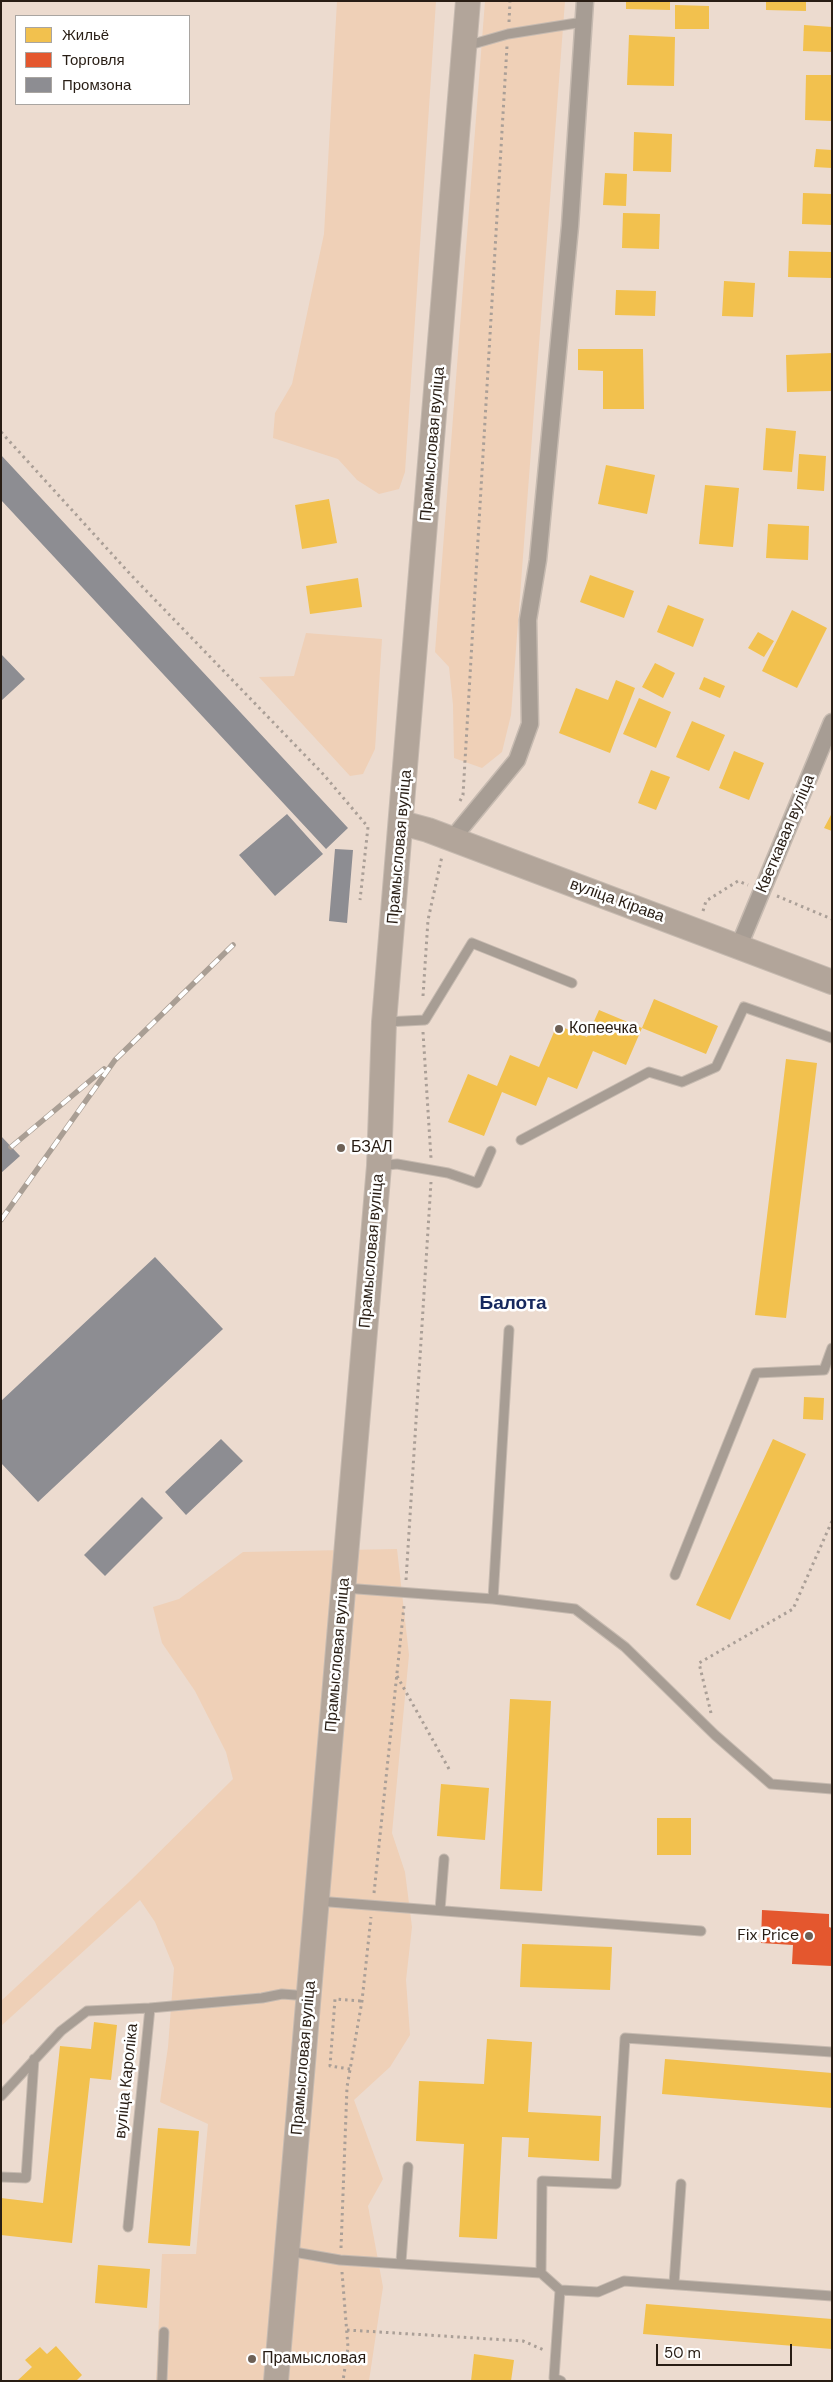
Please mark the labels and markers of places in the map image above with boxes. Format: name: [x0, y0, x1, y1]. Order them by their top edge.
place label: Копеечка: [569, 1019, 638, 1039]
marker: Копеечка: [553, 1023, 565, 1035]
place label: БЗАЛ: [351, 1138, 393, 1158]
marker: БЗАЛ: [335, 1142, 347, 1154]
place label: Fix Price: [737, 1926, 799, 1946]
marker: Fix Price: [803, 1930, 815, 1942]
place label: Прамысловая: [262, 2349, 366, 2369]
marker: Прамысловая: [246, 2353, 258, 2365]

